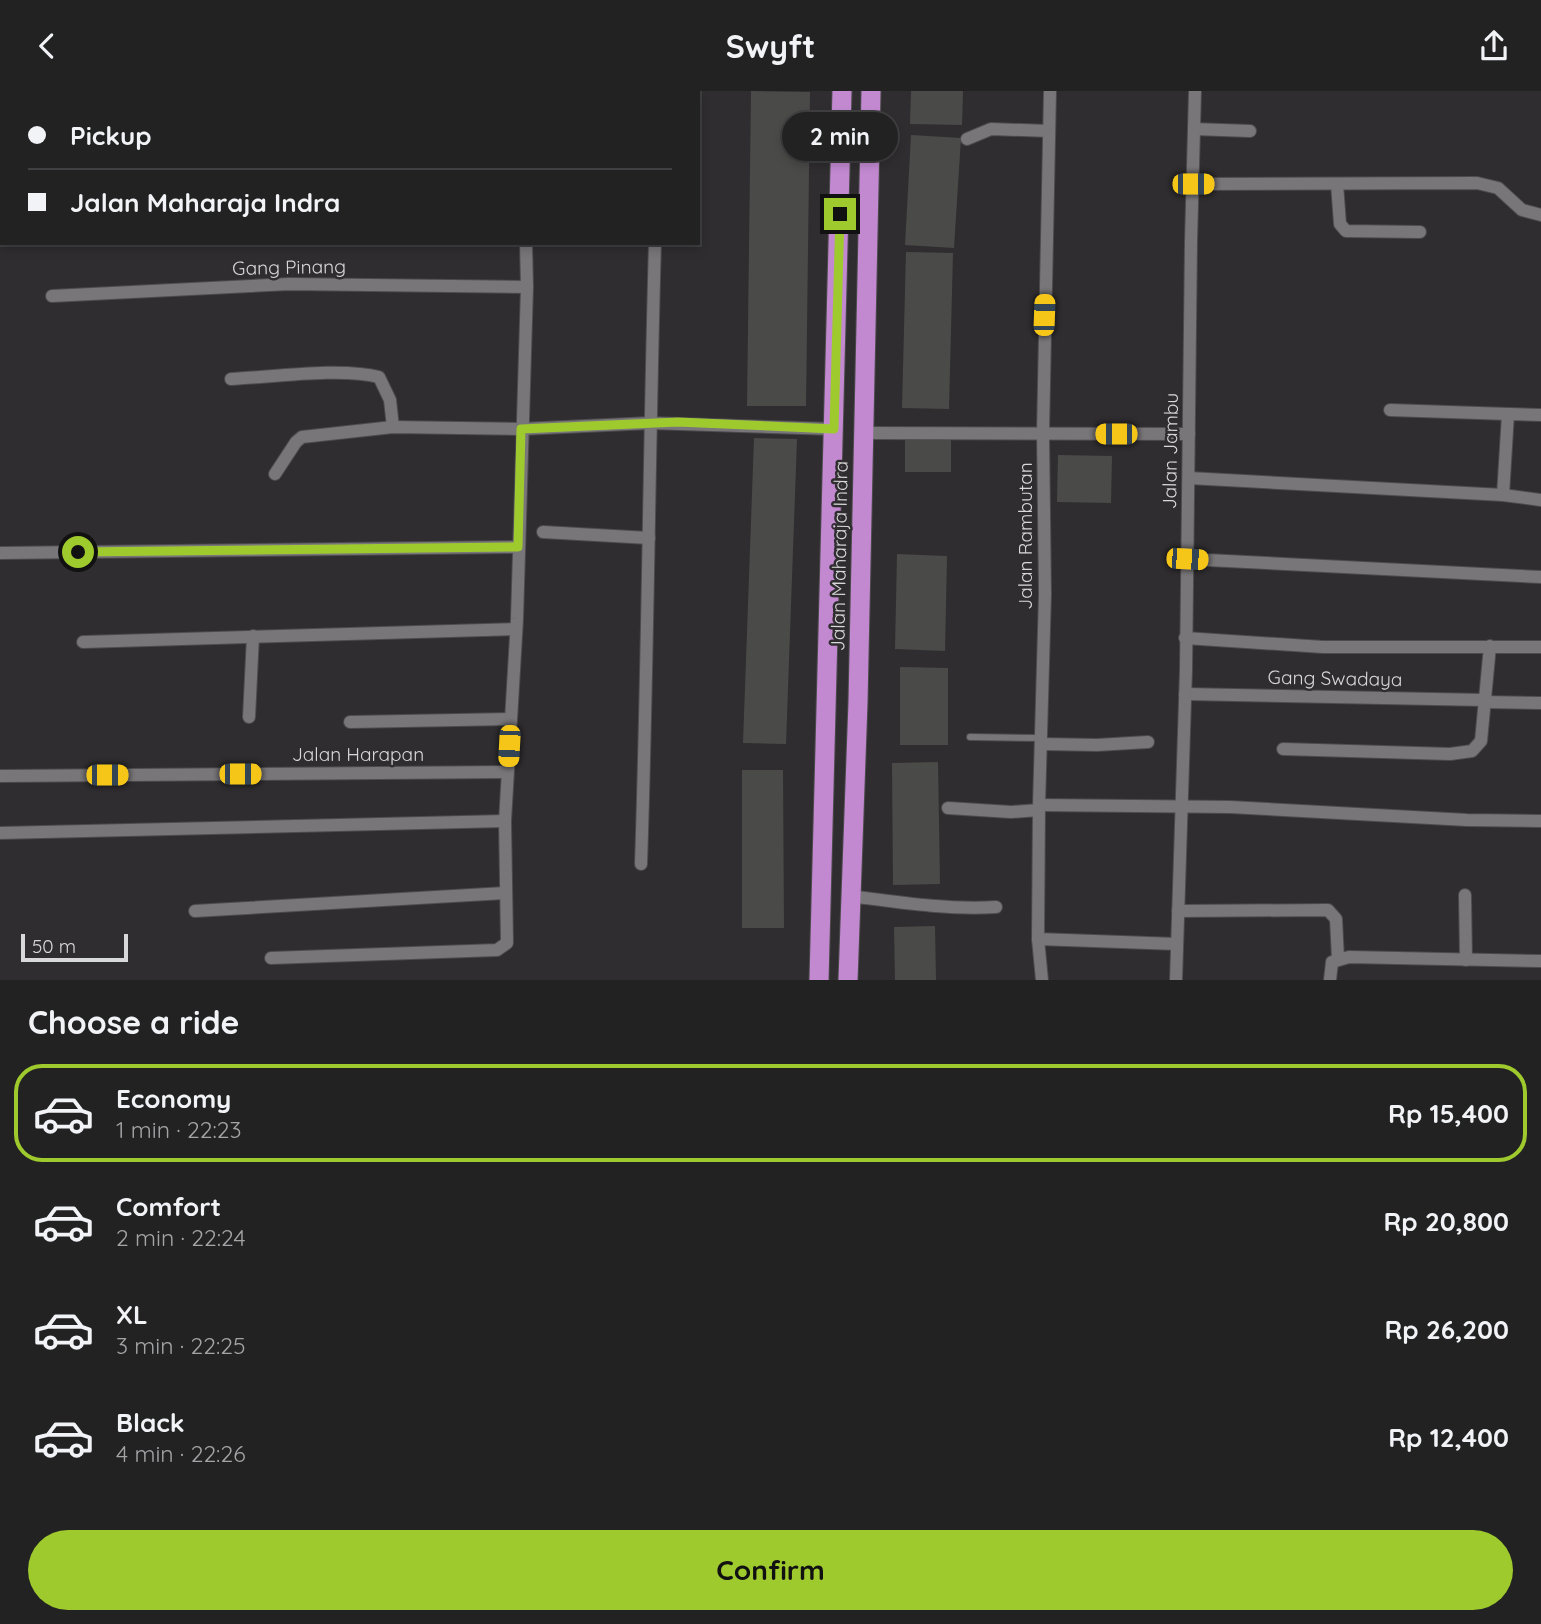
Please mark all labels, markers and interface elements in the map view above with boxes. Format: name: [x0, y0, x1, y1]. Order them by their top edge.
text: Swyft: [726, 26, 815, 66]
icon: back: [28, 27, 66, 65]
icon: share: [1475, 27, 1513, 65]
callout: 2 min: [782, 113, 898, 162]
text: Pickup: [70, 119, 152, 152]
text: 2 min: [810, 122, 870, 151]
car: [1173, 174, 1215, 195]
text: Jalan Maharaja Indra: [70, 186, 340, 219]
route end: [824, 198, 856, 230]
street label: Gang Pinang: [232, 254, 346, 280]
car: [1033, 294, 1056, 336]
street label: Jalan Jambu: [1157, 393, 1183, 509]
car: [1096, 424, 1138, 445]
street label: Jalan Maharaja Indra: [825, 461, 853, 651]
street label: Jalan Rambutan: [1013, 462, 1037, 610]
route start: [62, 536, 94, 568]
car: [1166, 547, 1209, 571]
street label: Gang Swadaya: [1267, 665, 1403, 691]
car: [498, 724, 521, 768]
street label: Jalan Harapan: [292, 742, 424, 766]
car: [220, 764, 262, 785]
car: [87, 765, 129, 786]
scale bar: [21, 931, 128, 963]
text: 50 m: [32, 934, 76, 958]
text: Choose a ride: [28, 1002, 240, 1042]
icon: car: [32, 1082, 95, 1145]
text: Economy: [116, 1082, 231, 1115]
text: Rp 15,400: [1388, 1097, 1509, 1130]
text: 1 min · 22:23: [116, 1115, 242, 1144]
icon: car: [32, 1190, 95, 1253]
text: Comfort: [116, 1190, 221, 1223]
text: Rp 20,800: [1383, 1205, 1509, 1238]
text: 2 min · 22:24: [116, 1223, 246, 1252]
icon: car: [32, 1298, 95, 1361]
text: XL: [116, 1298, 148, 1331]
text: Rp 26,200: [1384, 1313, 1509, 1346]
text: 3 min · 22:25: [116, 1331, 246, 1360]
icon: car: [32, 1406, 95, 1469]
text: Black: [116, 1406, 185, 1439]
text: Rp 12,400: [1388, 1421, 1509, 1454]
text: 4 min · 22:26: [116, 1439, 246, 1468]
button: Confirm: [28, 1530, 1513, 1610]

